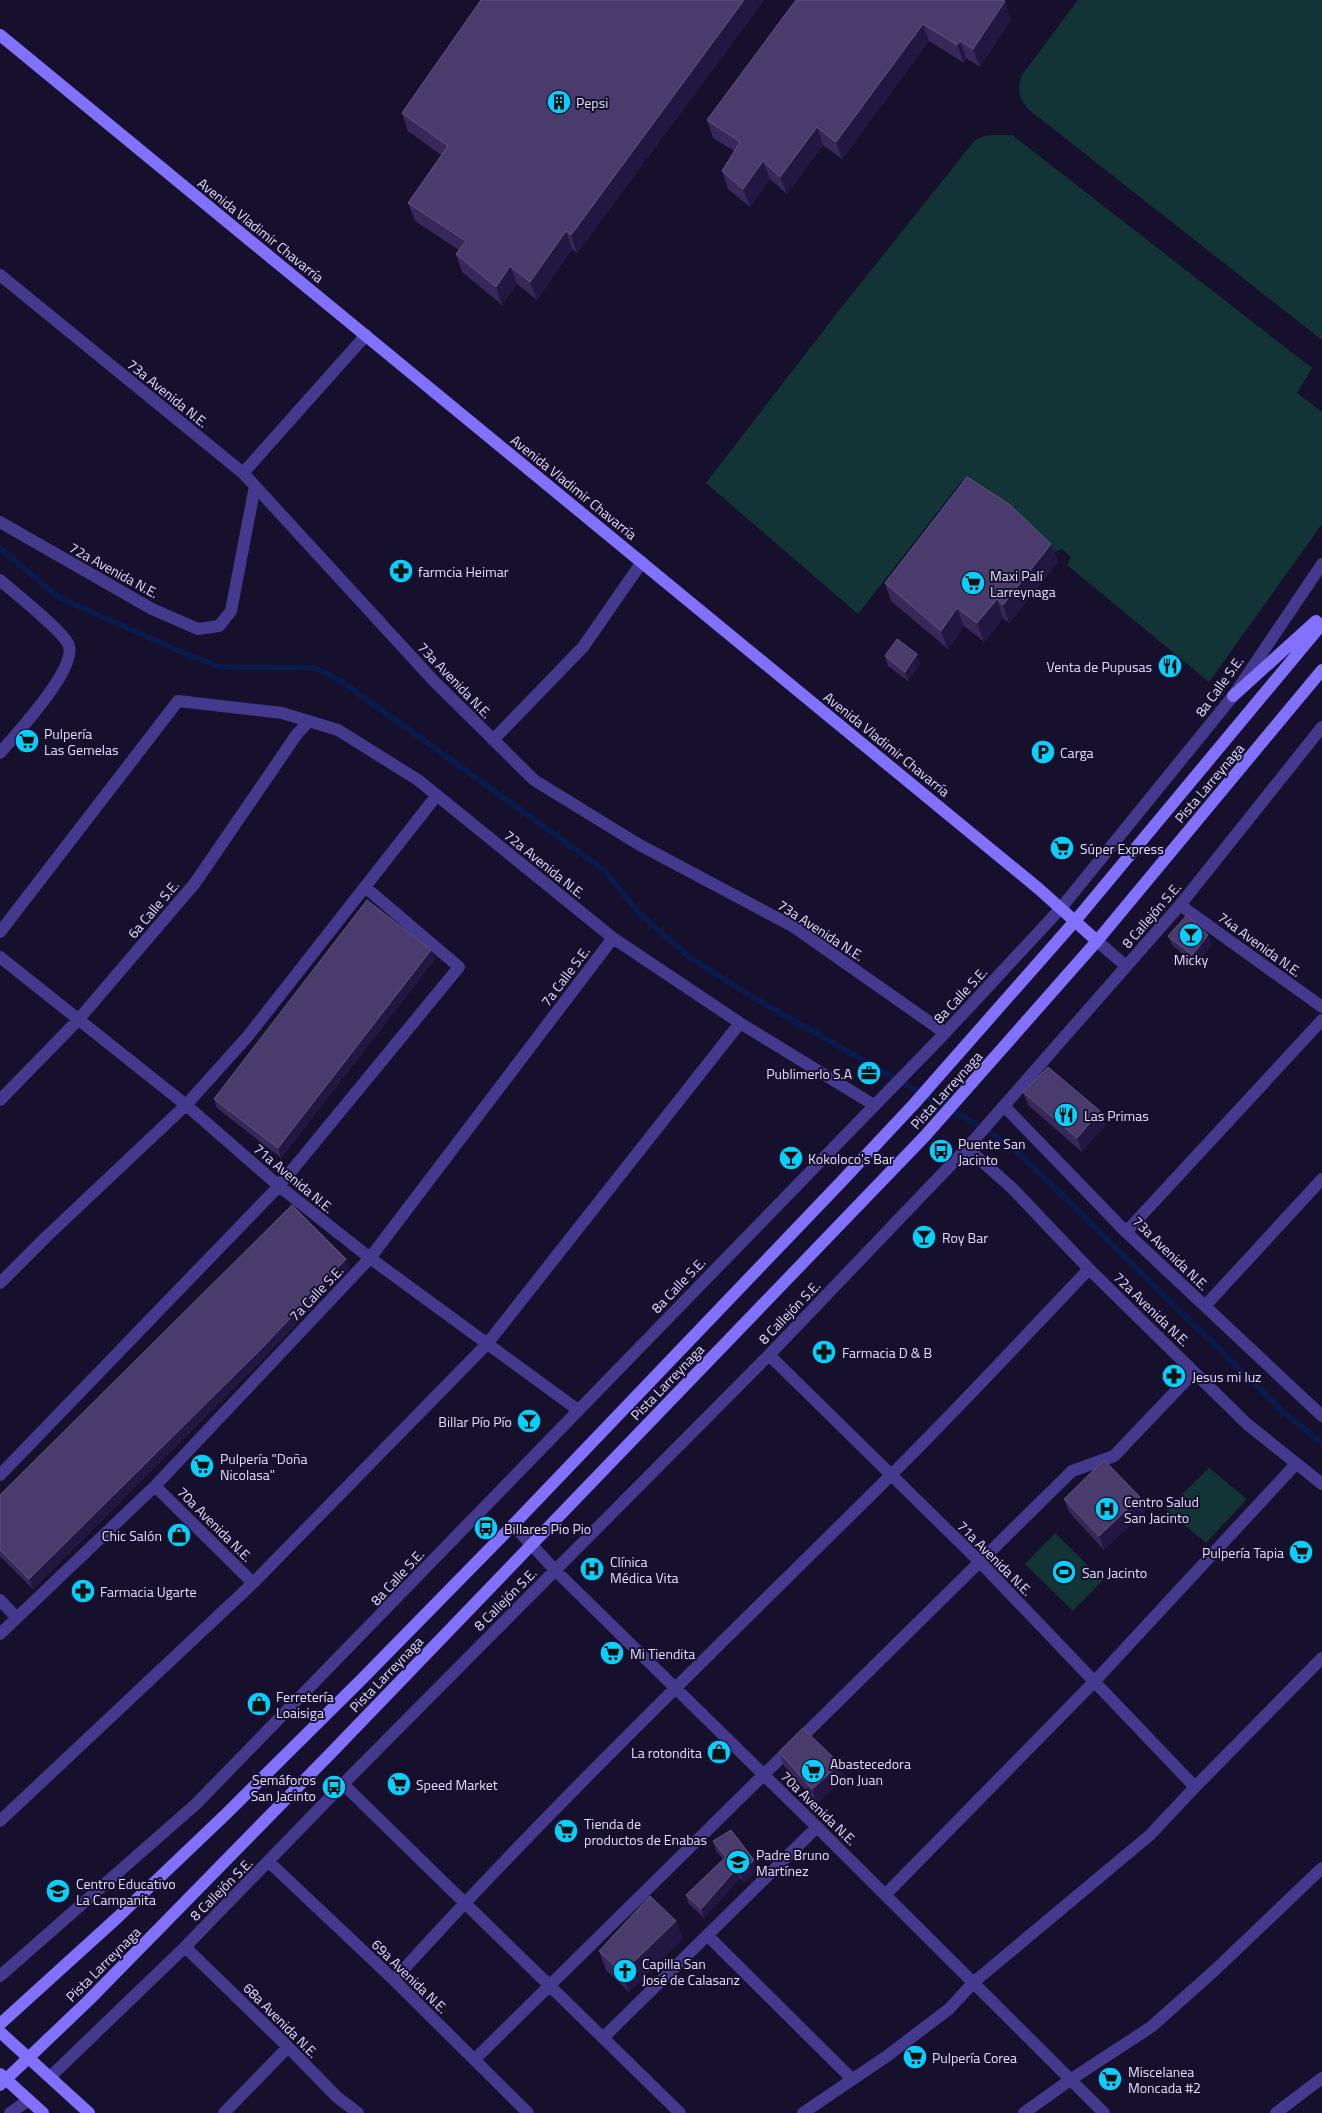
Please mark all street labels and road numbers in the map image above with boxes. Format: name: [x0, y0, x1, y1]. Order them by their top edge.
street label: Avenida Vladimir Chavarría: [193, 172, 329, 288]
street label: 73a Avenida N.E.: [123, 354, 213, 432]
street label: Avenida Vladimir Chavarría: [506, 429, 642, 545]
street label: 72a Avenida N.E.: [66, 537, 162, 603]
street label: 73a Avenida N.E.: [413, 637, 497, 723]
street label: 8a Calle S.E.: [1190, 651, 1248, 721]
street label: Avenida Vladimir Chavarría: [819, 686, 955, 802]
street label: Pista Larreynaga: [1169, 738, 1249, 828]
street label: 72a Avenida N.E.: [500, 825, 590, 903]
street label: 6a Calle S.E.: [122, 875, 184, 943]
street label: 8 Callejón S.E.: [1116, 877, 1186, 953]
street label: 73a Avenida N.E.: [774, 894, 868, 966]
street label: 74a Avenida N.E.: [1214, 906, 1306, 982]
street label: 7a Calle S.E.: [535, 942, 595, 1010]
street label: 8a Calle S.E.: [928, 962, 992, 1028]
street label: Pista Larreynaga: [905, 1046, 987, 1134]
street label: 71a Avenida N.E.: [249, 1138, 339, 1218]
street label: 73a Avenida N.E.: [1128, 1211, 1214, 1295]
street label: 8a Calle S.E.: [646, 1252, 710, 1318]
street label: 7a Calle S.E.: [284, 1260, 348, 1326]
street label: 72a Avenida N.E.: [1109, 1267, 1195, 1351]
street label: 8 Callejón S.E.: [753, 1275, 825, 1349]
street label: Pista Larreynaga: [625, 1339, 709, 1425]
street label: 70a Avenida N.E.: [173, 1482, 257, 1566]
street label: 71a Avenida N.E.: [953, 1516, 1037, 1600]
street label: 8a Calle S.E.: [365, 1544, 429, 1610]
street label: 8 Callejón S.E.: [469, 1563, 541, 1635]
street label: Pista Larreynaga: [344, 1631, 428, 1717]
street label: 70a Avenida N.E.: [776, 1766, 862, 1850]
street label: 8 Callejón S.E.: [185, 1853, 257, 1925]
street label: Pista Larreynaga: [61, 1922, 145, 2006]
street label: 69a Avenida N.E.: [367, 1934, 453, 2018]
street label: 68a Avenida N.E.: [239, 1978, 323, 2062]

